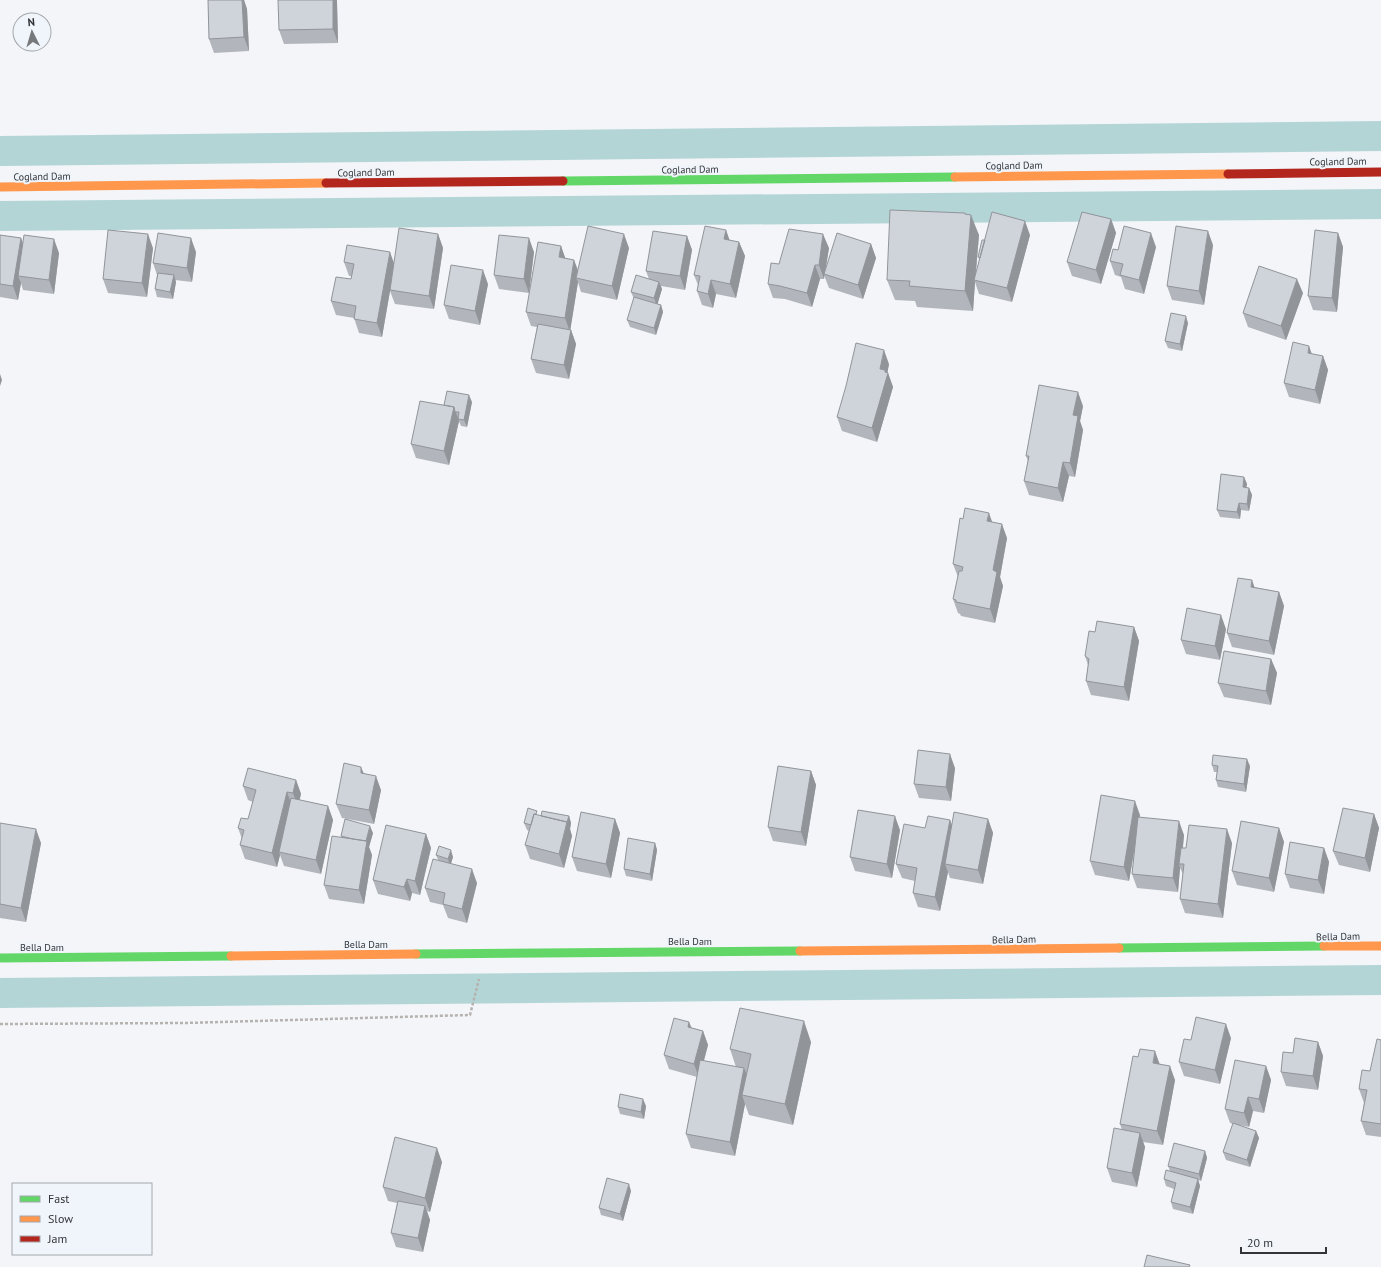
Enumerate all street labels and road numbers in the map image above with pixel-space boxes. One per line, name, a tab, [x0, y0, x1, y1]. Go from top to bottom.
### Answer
street label: Cogland Dam	[1309, 155, 1367, 168]
street label: Cogland Dam	[985, 159, 1043, 172]
street label: Cogland Dam	[661, 163, 719, 176]
street label: Cogland Dam	[337, 166, 395, 179]
street label: Cogland Dam	[13, 170, 71, 183]
street label: Bella Dam	[1316, 930, 1360, 943]
street label: Bella Dam	[992, 933, 1036, 946]
street label: Bella Dam	[668, 935, 712, 948]
street label: Bella Dam	[344, 938, 388, 951]
street label: Bella Dam	[20, 941, 64, 954]

